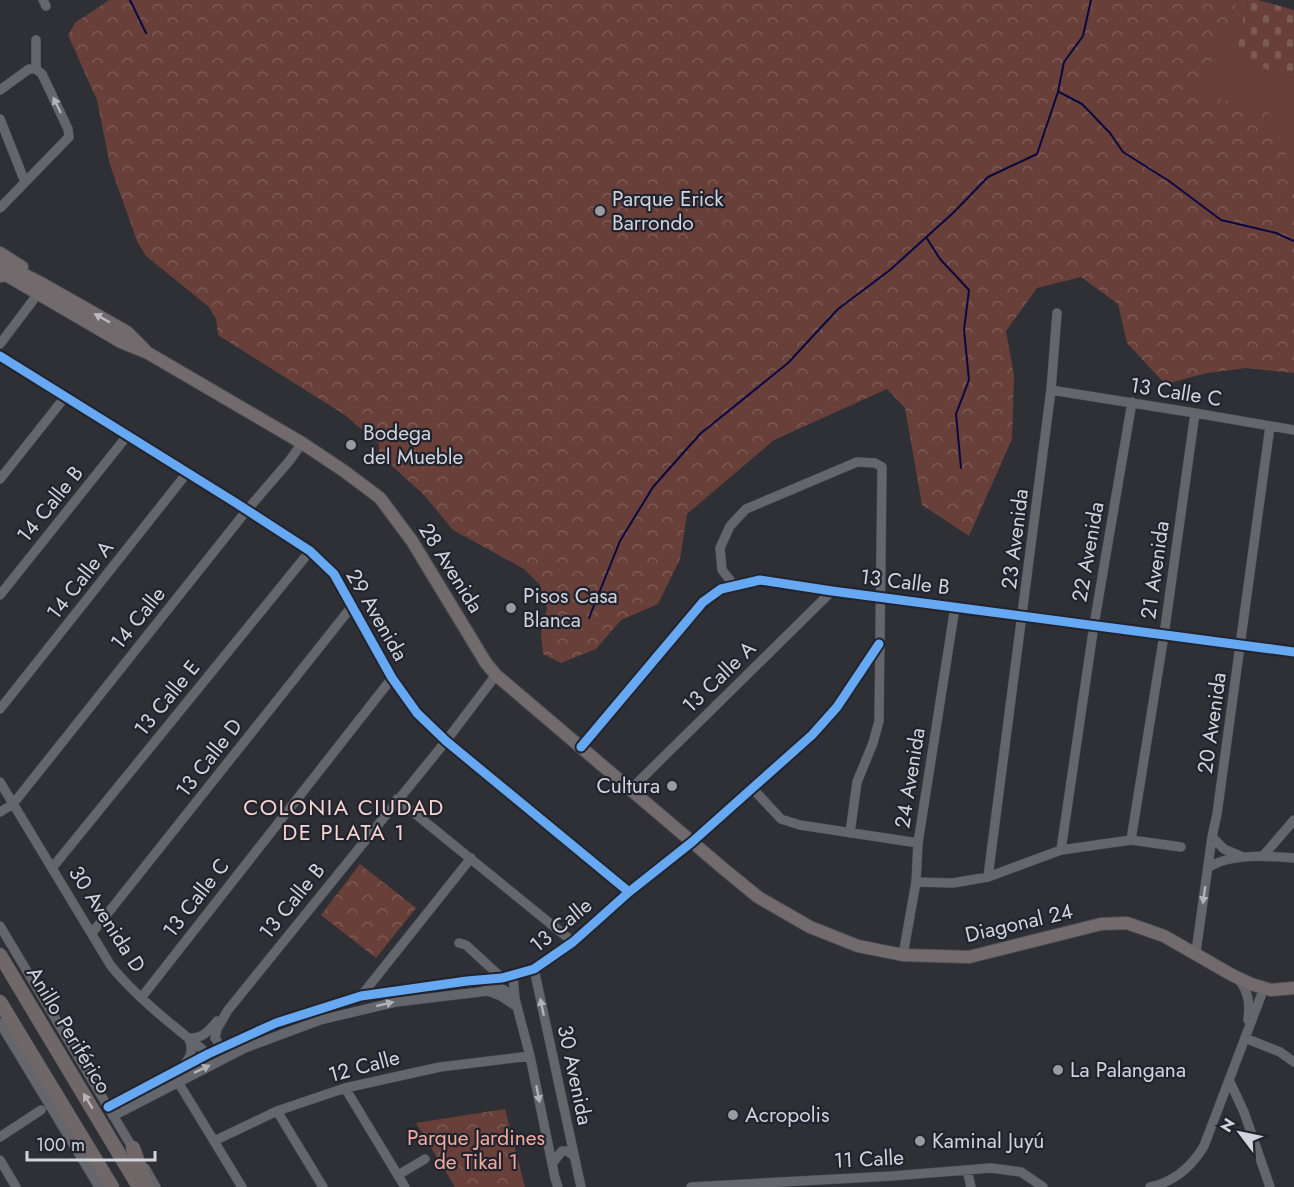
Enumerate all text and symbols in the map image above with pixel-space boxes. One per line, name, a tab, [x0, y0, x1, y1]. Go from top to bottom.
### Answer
one-way arrow	[52, 96, 62, 114]
place label: Parque Erick Barrondo	[612, 184, 724, 238]
marker: Parque Erick Barrondo	[593, 204, 607, 218]
one-way arrow	[94, 312, 110, 323]
street label: 13 Calle C	[1128, 370, 1224, 414]
place label: Bodega del Mueble	[363, 418, 464, 472]
marker: Bodega del Mueble	[344, 438, 358, 452]
street label: 14 Calle B	[10, 459, 90, 549]
street label: 23 Avenida	[994, 487, 1036, 591]
street label: 22 Avenida	[1064, 500, 1112, 604]
street label: 28 Avenida	[412, 517, 490, 619]
street label: 21 Avenida	[1133, 519, 1177, 621]
street label: 14 Calle A	[40, 534, 121, 626]
street label: 13 Calle B	[858, 562, 952, 602]
street label: 29 Avenida	[339, 564, 415, 666]
street label: 14 Calle	[103, 580, 173, 656]
place label: Pisos Casa Blanca	[523, 581, 618, 635]
marker: Pisos Casa Blanca	[504, 601, 518, 615]
street label: 13 Calle A	[675, 634, 763, 720]
street label: 13 Calle E	[127, 654, 207, 742]
street label: 20 Avenida	[1190, 670, 1234, 776]
street label: 13 Calle D	[169, 712, 249, 804]
street label: 24 Avenida	[887, 725, 933, 831]
place label: Cultura	[596, 771, 660, 801]
marker: Cultura	[665, 779, 679, 793]
district label: COLONIA CIUDAD DE PLATA 1	[243, 791, 445, 848]
street label: 13 Calle C	[156, 852, 236, 944]
street label: 13 Calle B	[252, 857, 332, 945]
street label: 30 Avenida D	[61, 860, 153, 978]
one-way arrow	[1199, 885, 1208, 904]
street label: 13 Calle	[524, 891, 599, 959]
street label: Diagonal 24	[962, 896, 1076, 950]
street label: Anillo Periférico	[19, 961, 119, 1099]
one-way arrow	[537, 997, 546, 1016]
one-way arrow	[376, 999, 395, 1009]
street label: 30 Avenida	[550, 1022, 600, 1128]
street label: 12 Calle	[325, 1042, 403, 1090]
place label: La Palangana	[1070, 1055, 1186, 1085]
marker: La Palangana	[1051, 1063, 1065, 1077]
one-way arrow	[194, 1065, 211, 1074]
one-way arrow	[534, 1085, 543, 1104]
one-way arrow	[82, 1093, 93, 1109]
place label: Acropolis	[745, 1100, 829, 1130]
north arrow	[1210, 1103, 1270, 1163]
marker: Acropolis	[726, 1108, 740, 1122]
text: N	[1215, 1114, 1241, 1137]
park label: Parque Jardines de Tikal 1	[407, 1123, 545, 1177]
scale bar	[27, 1124, 154, 1162]
place label: Kaminal Juyú	[932, 1126, 1044, 1156]
text: 100 m	[36, 1132, 85, 1158]
marker: Kaminal Juyú	[913, 1134, 927, 1148]
street label: 11 Calle	[833, 1142, 905, 1176]

